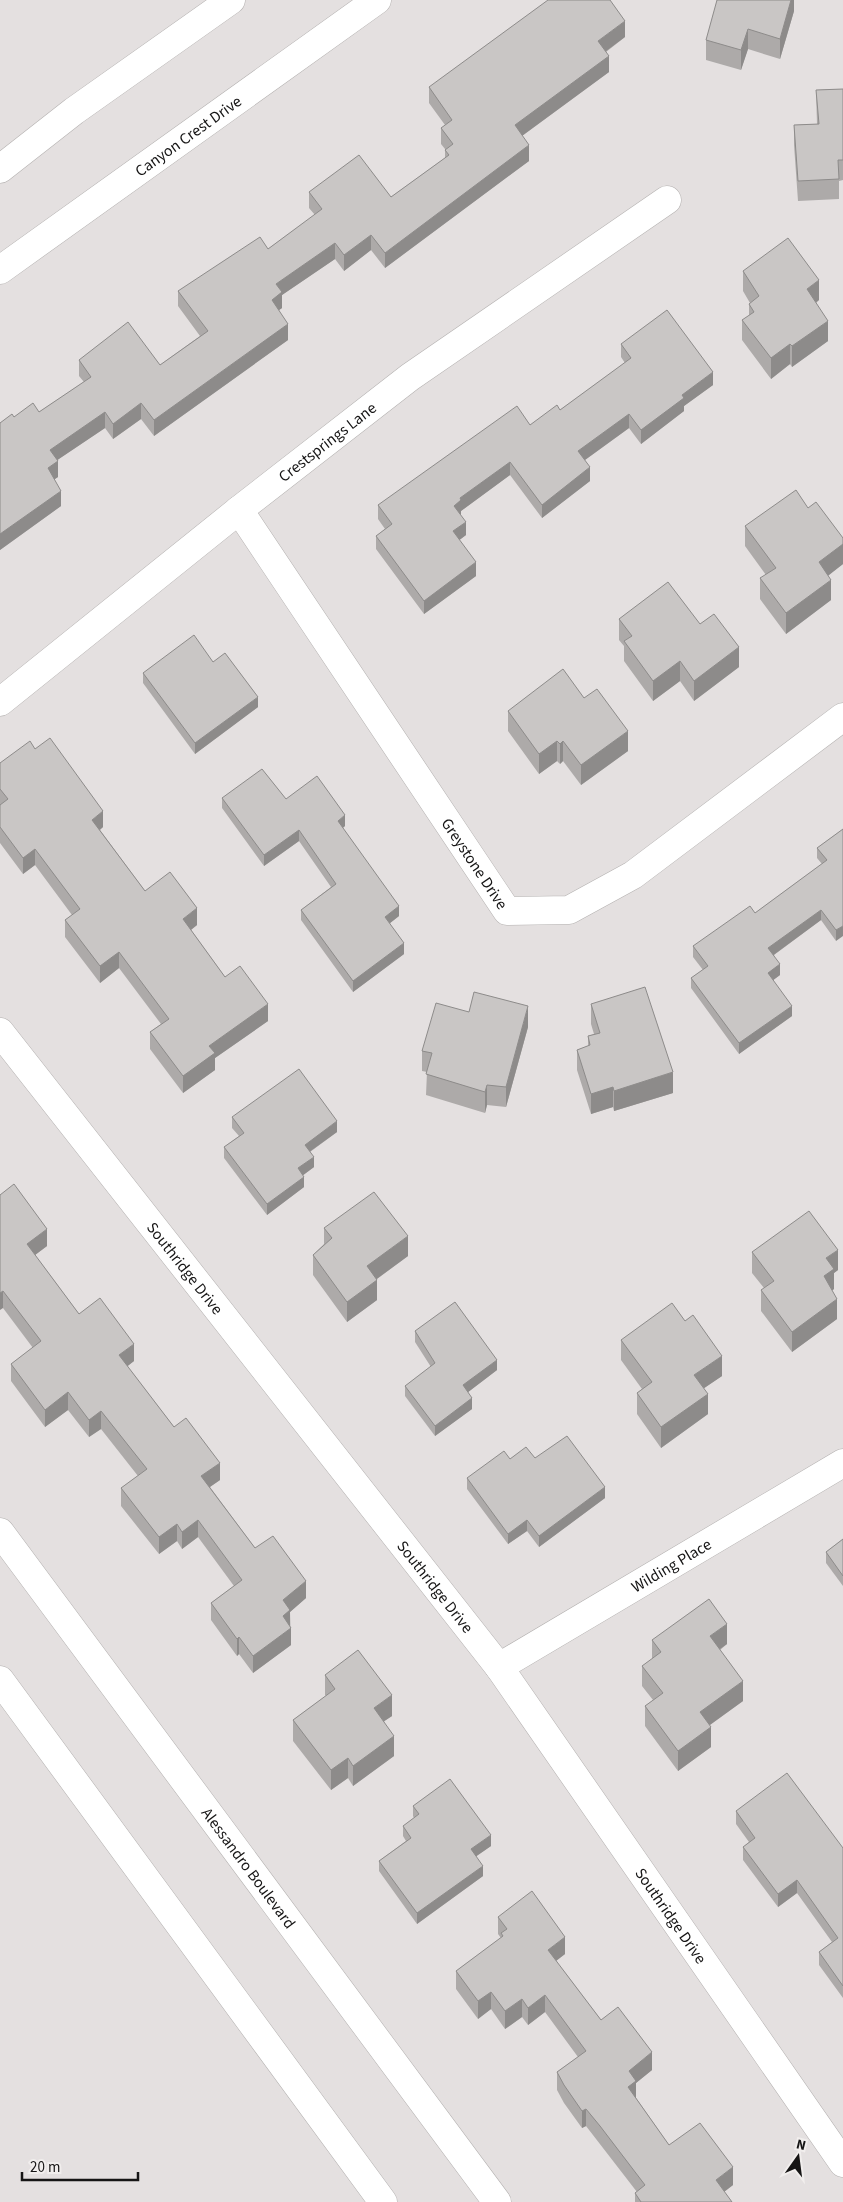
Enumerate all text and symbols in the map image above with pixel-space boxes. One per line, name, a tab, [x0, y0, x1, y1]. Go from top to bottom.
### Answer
street label: Canyon Crest Drive	[131, 91, 246, 182]
street label: Crestsprings Lane	[274, 397, 381, 487]
street label: Greystone Drive	[436, 814, 513, 914]
street label: Southridge Drive	[141, 1218, 228, 1319]
street label: Wilding Place	[627, 1533, 716, 1598]
street label: Southridge Drive	[392, 1536, 478, 1638]
street label: Alessandro Boulevard	[196, 1803, 300, 1933]
street label: Southridge Drive	[630, 1864, 712, 1968]
north arrow	[773, 2132, 823, 2182]
text: N	[794, 2135, 808, 2156]
scale bar	[22, 2150, 139, 2182]
text: 20 m	[30, 2157, 60, 2178]

